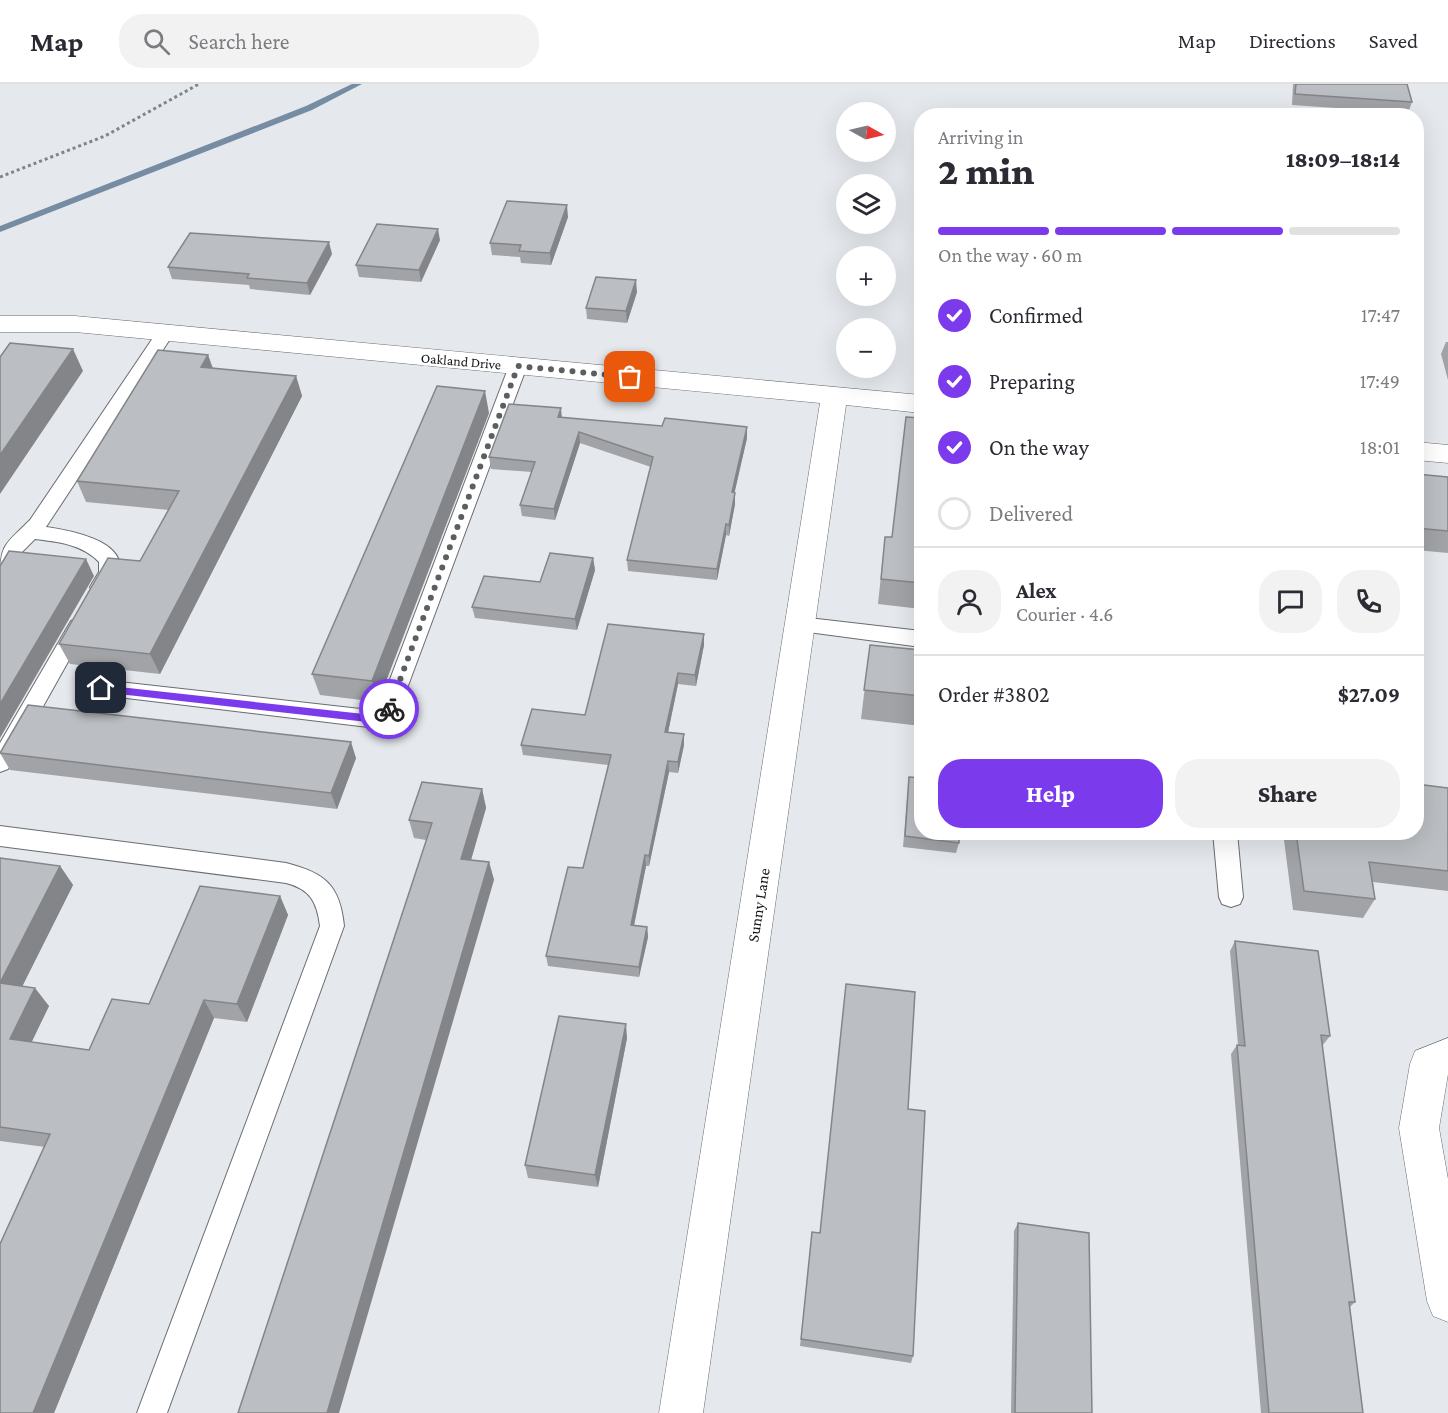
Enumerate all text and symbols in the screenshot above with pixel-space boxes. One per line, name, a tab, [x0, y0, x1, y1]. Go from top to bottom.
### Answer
search box	[119, 14, 539, 68]
icon: search	[140, 25, 173, 58]
text: Map	[30, 26, 83, 57]
text: Search here	[188, 29, 289, 54]
text: Map	[1178, 29, 1216, 53]
text: Directions	[1249, 29, 1336, 53]
text: Saved	[1369, 29, 1418, 53]
north arrow	[836, 102, 896, 162]
map controls	[836, 102, 896, 378]
text: Arriving in	[938, 126, 1023, 148]
text: 18:09–18:14	[1286, 147, 1400, 172]
text: 2 min	[938, 149, 1034, 192]
button: layers	[836, 174, 896, 234]
text: On the way · 60 m	[938, 244, 1082, 266]
button: +	[836, 246, 896, 306]
icon: check	[938, 299, 971, 332]
text: Confirmed	[989, 303, 1083, 328]
text: 17:47	[1361, 304, 1400, 326]
button: −	[836, 318, 896, 378]
street label: Oakland Drive	[420, 350, 502, 372]
pin	[604, 351, 655, 402]
icon: bag	[613, 360, 646, 393]
icon: check	[938, 365, 971, 398]
text: Preparing	[989, 369, 1075, 394]
text: 17:49	[1360, 370, 1400, 392]
icon: check	[938, 431, 971, 464]
text: On the way	[989, 435, 1089, 460]
text: 18:01	[1360, 436, 1400, 458]
text: Delivered	[989, 501, 1073, 526]
button: person	[938, 570, 1001, 633]
button: chat	[1259, 570, 1322, 633]
button: phone	[1337, 570, 1400, 633]
text: Alex	[1016, 578, 1057, 603]
text: Courier · 4.6	[1016, 603, 1114, 625]
pin	[75, 662, 126, 713]
icon: home	[84, 671, 117, 704]
courier	[359, 679, 419, 739]
text: Order #3802	[938, 682, 1050, 707]
text: $27.09	[1338, 682, 1400, 707]
icon: bike	[373, 693, 406, 726]
button: Help	[938, 759, 1163, 828]
button: Share	[1175, 759, 1400, 828]
street label: Sunny Lane	[744, 867, 774, 943]

